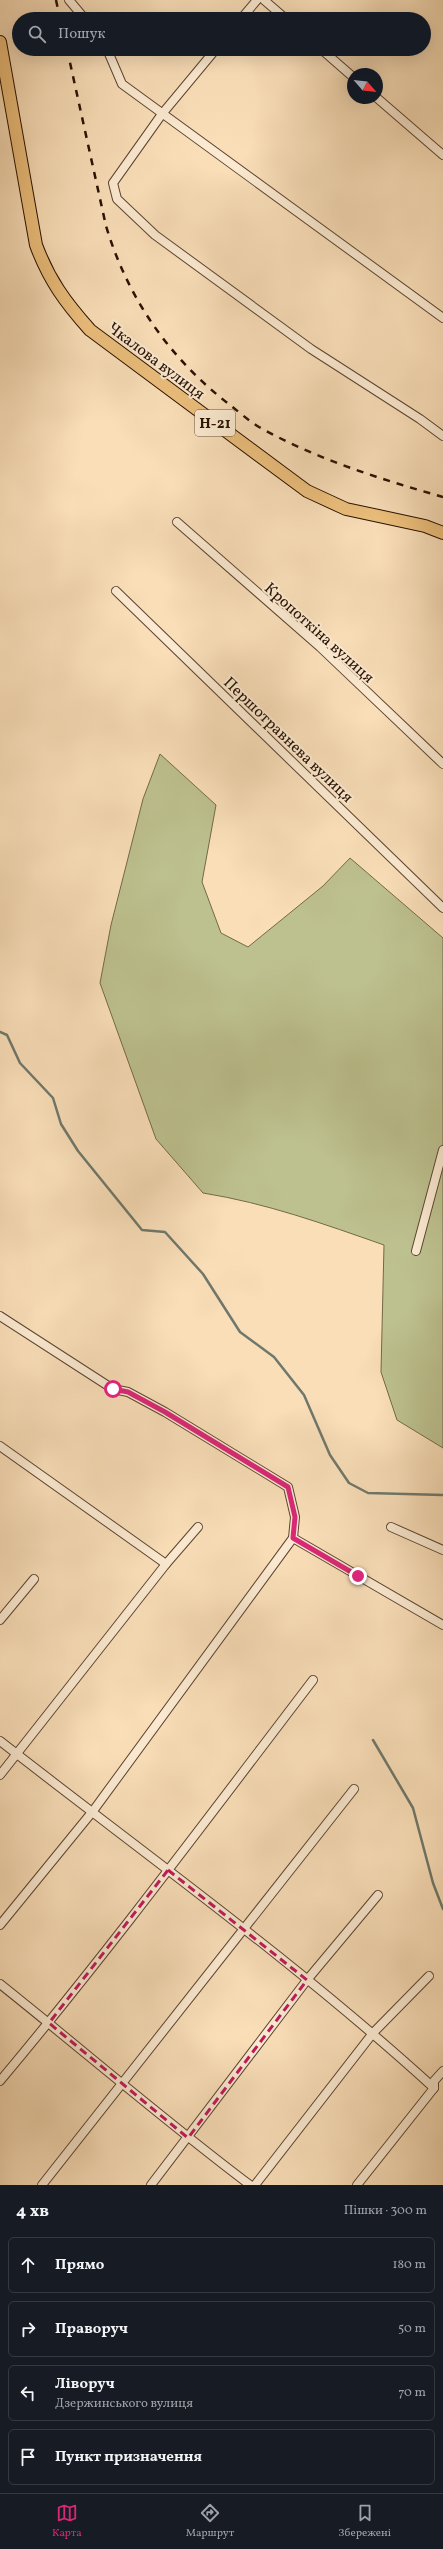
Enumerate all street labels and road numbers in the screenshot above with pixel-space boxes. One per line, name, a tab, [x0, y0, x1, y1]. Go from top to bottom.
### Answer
street label: Чкалова вулиця	[103, 318, 209, 405]
road number: Н-21	[195, 410, 235, 436]
street label: Кропоткіна вулиця	[259, 578, 378, 689]
street label: Першотравнева вулиця	[218, 673, 357, 808]

